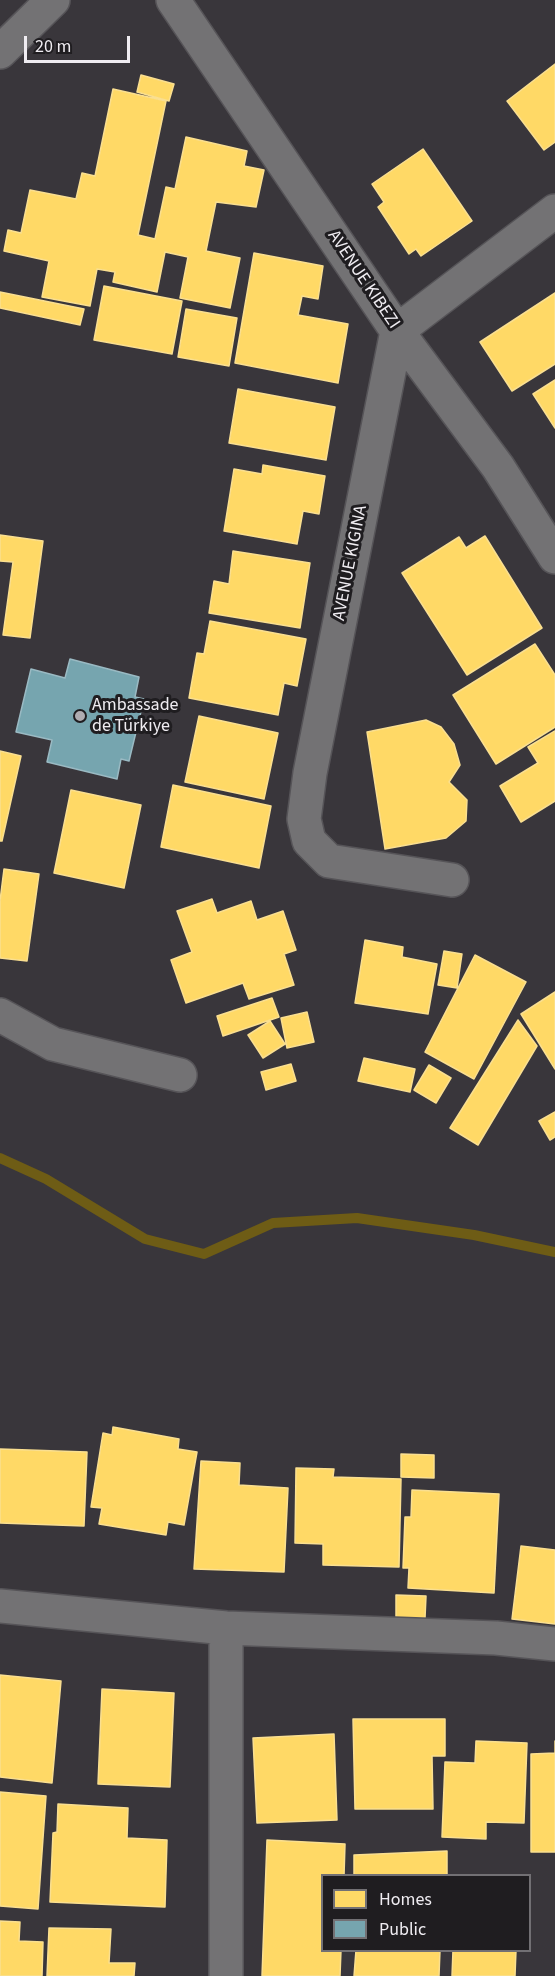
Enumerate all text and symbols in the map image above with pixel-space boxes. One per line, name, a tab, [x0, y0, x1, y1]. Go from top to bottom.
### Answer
scale bar	[27, 24, 134, 62]
text: 20 m	[35, 34, 71, 59]
street label: AVENUE KIBEZI	[322, 227, 404, 333]
street label: AVENUE KIGINA	[329, 503, 373, 623]
place label: Ambassade de Türkiye	[92, 695, 179, 738]
marker: Ambassade de Türkiye	[73, 709, 87, 723]
legend	[321, 1874, 531, 1952]
text: Homes	[379, 1887, 432, 1912]
text: Public	[379, 1917, 426, 1942]

